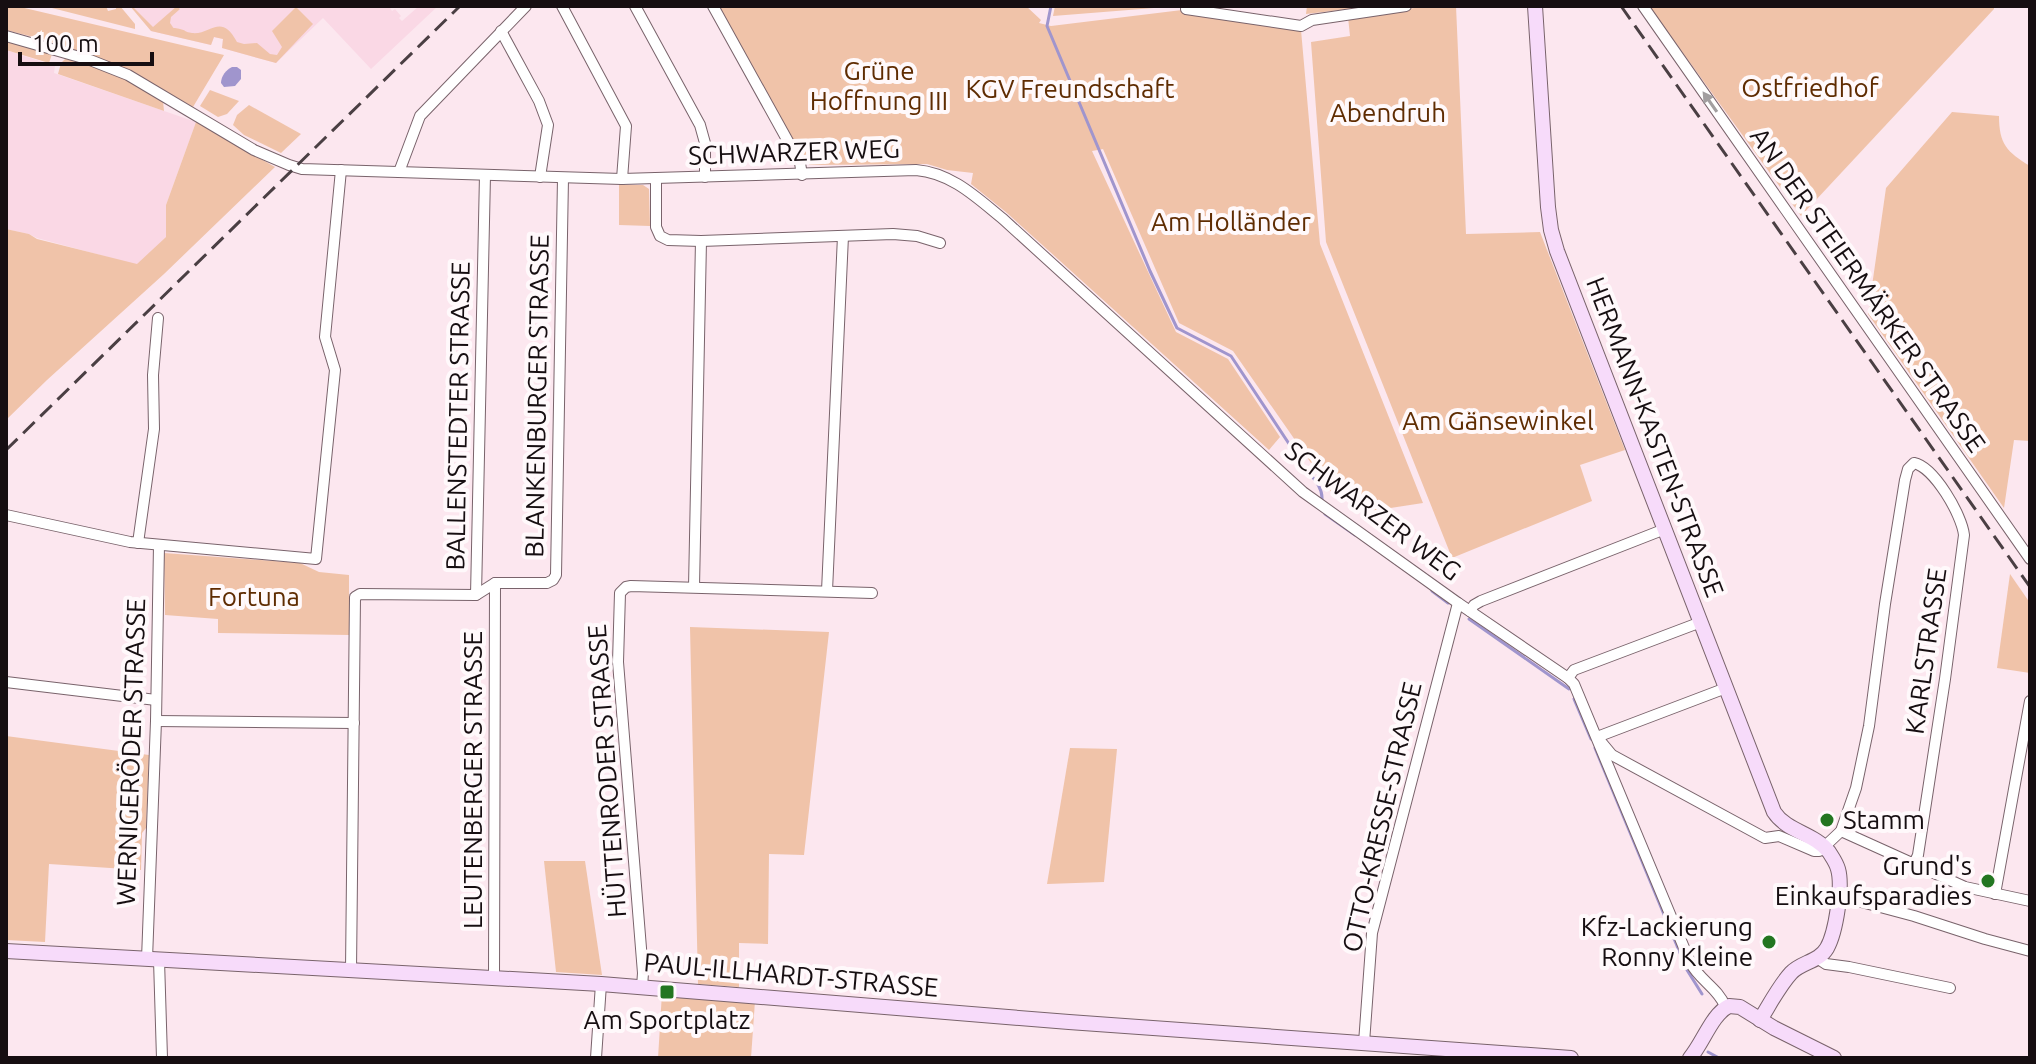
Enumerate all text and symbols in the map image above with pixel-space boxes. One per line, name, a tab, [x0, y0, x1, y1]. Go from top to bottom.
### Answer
scale bar	[20, 16, 152, 66]
text: 100 m	[32, 30, 99, 57]
park label: Grüne Hoffnung III	[810, 56, 948, 115]
park label: Ostfriedhof	[1741, 73, 1880, 102]
park label: KGV Freundschaft	[966, 74, 1174, 103]
one-way arrow	[1703, 91, 1718, 112]
park label: Abendruh	[1330, 98, 1446, 127]
street label: AN DER STEIERMÄRKER STRASSE	[1745, 122, 1992, 457]
street label: SCHWARZER WEG	[688, 133, 900, 170]
park label: Am Holländer	[1151, 207, 1311, 236]
street label: BLANKENBURGER STRASSE	[519, 234, 554, 558]
street label: BALLENSTEDTER STRASSE	[440, 261, 475, 571]
street label: HERMANN-KASTEN-STRASSE	[1581, 273, 1730, 601]
park label: Am Gänsewinkel	[1402, 406, 1594, 435]
street label: SCHWARZER WEG	[1280, 435, 1467, 586]
street label: KARLSTRASSE	[1899, 566, 1952, 736]
park label: Fortuna	[208, 582, 300, 611]
street label: WERNIGERÖDER STRASSE	[111, 598, 150, 906]
street label: HÜTTENRODER STRASSE	[582, 623, 631, 919]
street label: LEUTENBERGER STRASSE	[458, 631, 487, 929]
street label: OTTO-KRESSE-STRASSE	[1336, 679, 1427, 955]
place label: Stamm	[1843, 805, 1925, 834]
marker: Stamm	[1818, 811, 1836, 829]
place label: Grund's Einkaufsparadies	[1775, 851, 1972, 910]
marker: Grund's Einkaufsparadies	[1979, 872, 1997, 890]
place label: Kfz-Lackierung Ronny Kleine	[1581, 912, 1753, 971]
marker: Kfz-Lackierung Ronny Kleine	[1760, 933, 1778, 951]
street label: PAUL-ILLHARDT-STRASSE	[642, 947, 940, 1002]
marker: Am Sportplatz	[658, 983, 676, 1001]
place label: Am Sportplatz	[583, 1005, 751, 1034]

